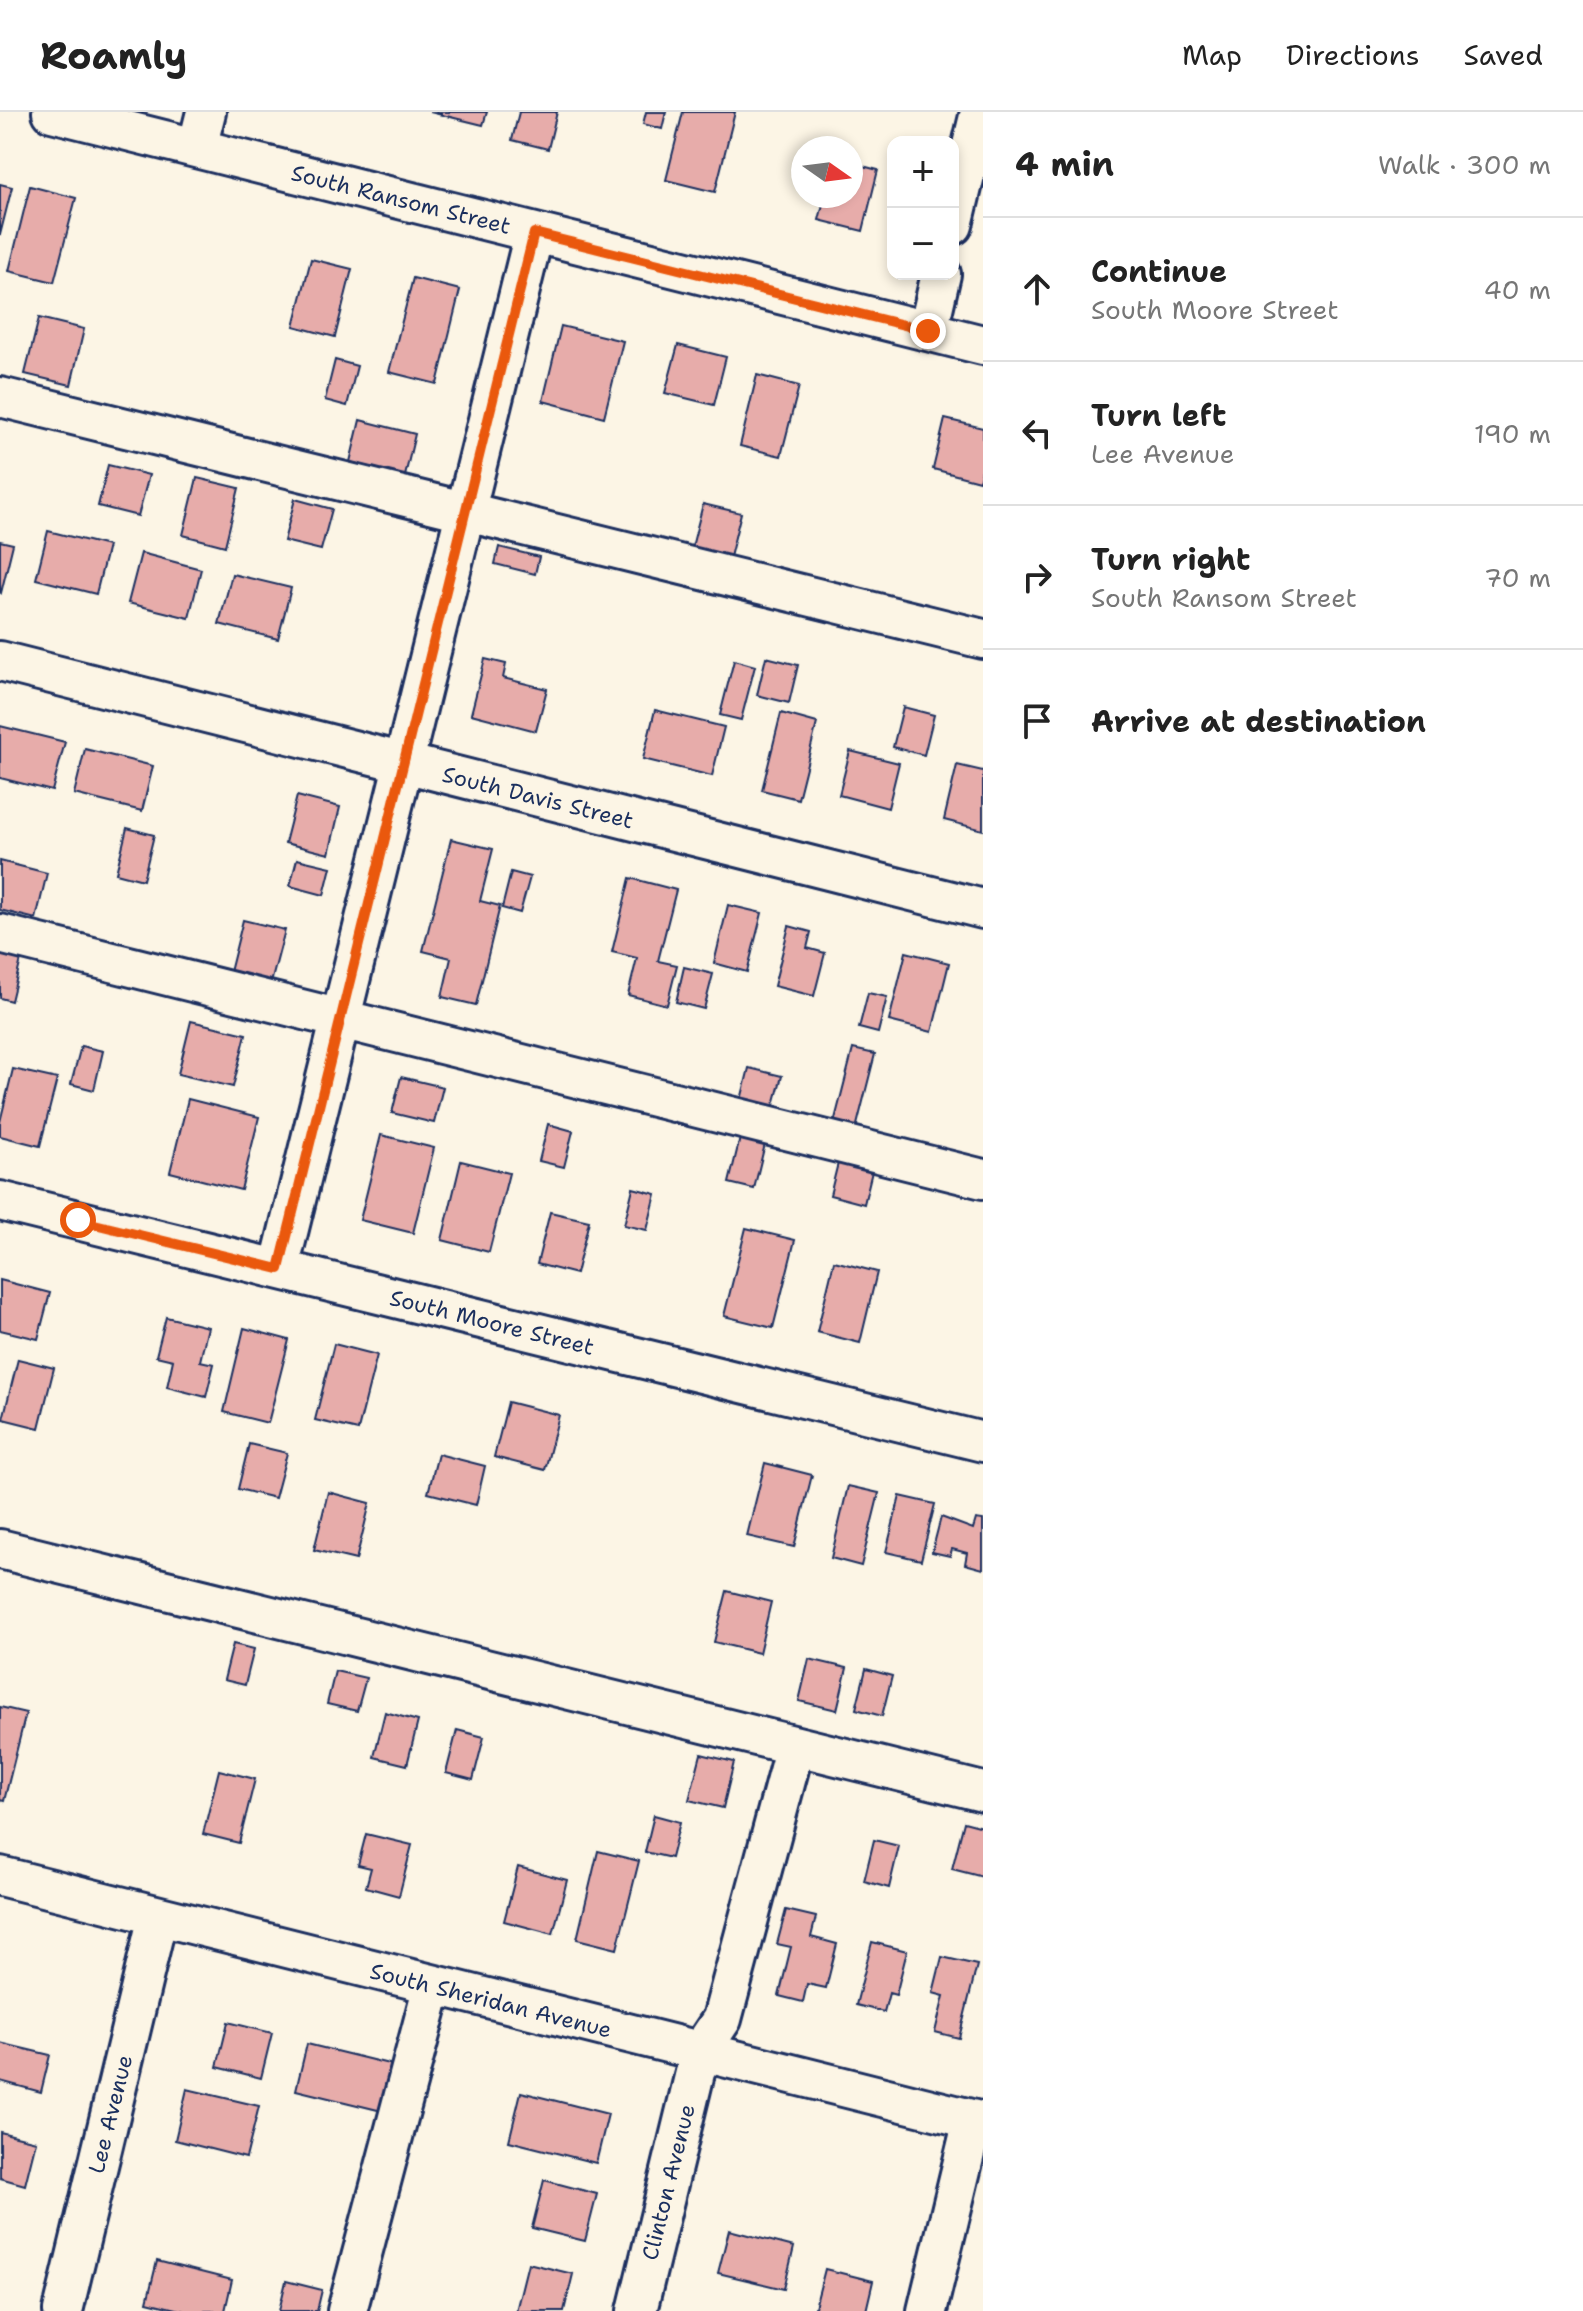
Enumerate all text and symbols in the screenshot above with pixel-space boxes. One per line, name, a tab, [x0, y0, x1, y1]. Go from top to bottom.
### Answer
text: Roamly	[40, 30, 187, 81]
text: Map	[1182, 36, 1242, 74]
text: Directions	[1286, 36, 1420, 74]
text: Saved	[1464, 36, 1543, 74]
north arrow	[791, 136, 863, 208]
map controls	[887, 136, 959, 280]
button: +	[887, 136, 959, 208]
text: 4 min	[1015, 141, 1114, 187]
text: Walk · 300 m	[1378, 147, 1551, 182]
street label: South Ransom Street	[288, 158, 514, 241]
button: −	[887, 208, 959, 280]
text: Continue	[1091, 251, 1227, 292]
icon: ahead	[1015, 267, 1059, 311]
text: 40 m	[1484, 272, 1551, 307]
text: South Moore Street	[1091, 292, 1339, 327]
route end	[910, 313, 946, 349]
text: Turn left	[1091, 395, 1226, 436]
icon: left	[1015, 411, 1059, 455]
text: 190 m	[1474, 416, 1551, 451]
text: Lee Avenue	[1091, 436, 1234, 471]
text: Turn right	[1091, 539, 1250, 580]
icon: right	[1015, 555, 1059, 599]
text: 70 m	[1484, 560, 1551, 595]
text: South Ransom Street	[1091, 580, 1357, 615]
icon: arrive	[1015, 699, 1059, 743]
text: Arrive at destination	[1091, 701, 1426, 742]
street label: South Davis Street	[439, 760, 636, 835]
route start	[60, 1202, 96, 1238]
street label: South Moore Street	[387, 1283, 597, 1362]
street label: South Sheridan Avenue	[367, 1956, 615, 2045]
street label: Lee Avenue	[82, 2052, 139, 2177]
street label: Clinton Avenue	[635, 2101, 702, 2263]

